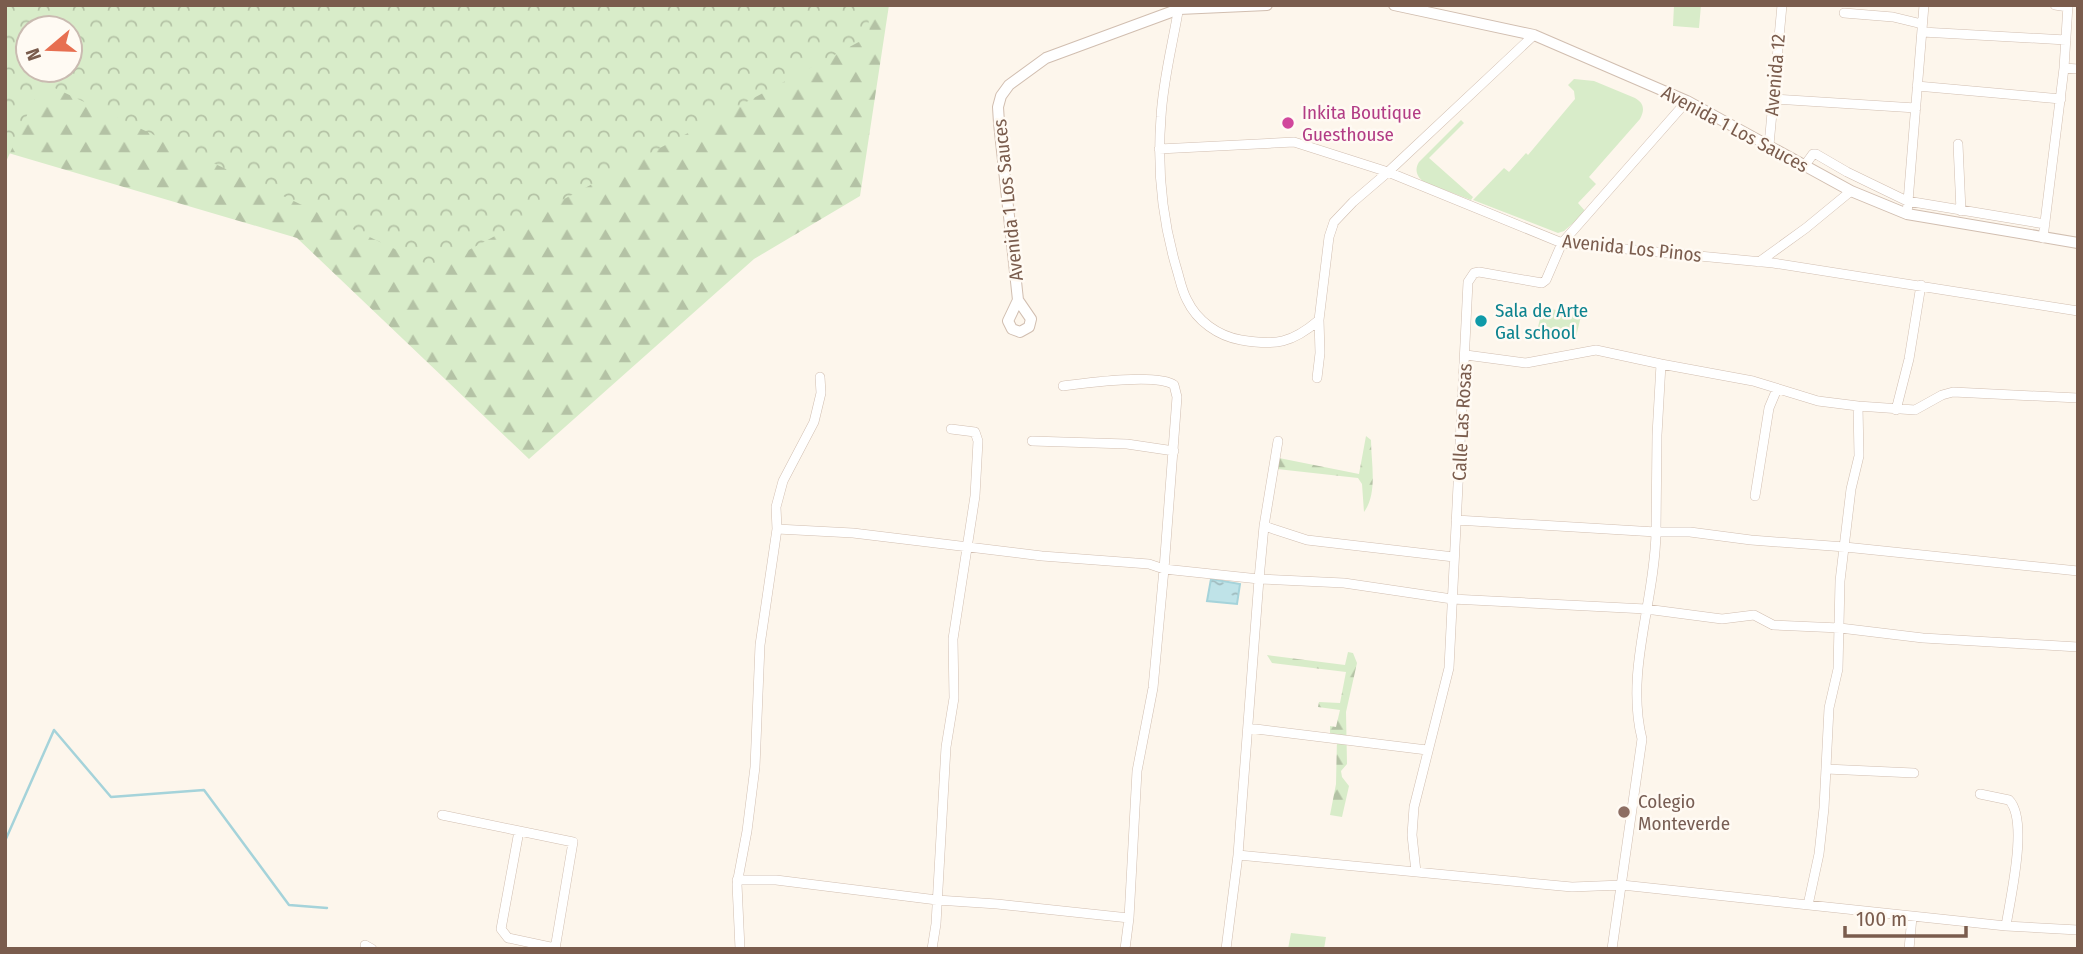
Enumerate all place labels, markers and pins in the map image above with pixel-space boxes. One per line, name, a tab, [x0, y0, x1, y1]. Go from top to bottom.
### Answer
place label: Inkita Boutique Guesthouse	[1302, 101, 1421, 146]
marker: Inkita Boutique Guesthouse	[1280, 115, 1296, 131]
place label: Sala de Arte Gal school	[1495, 299, 1588, 344]
marker: Sala de Arte Gal school	[1473, 313, 1489, 329]
place label: Colegio Monteverde	[1638, 790, 1730, 835]
marker: Colegio Monteverde	[1616, 804, 1632, 820]

